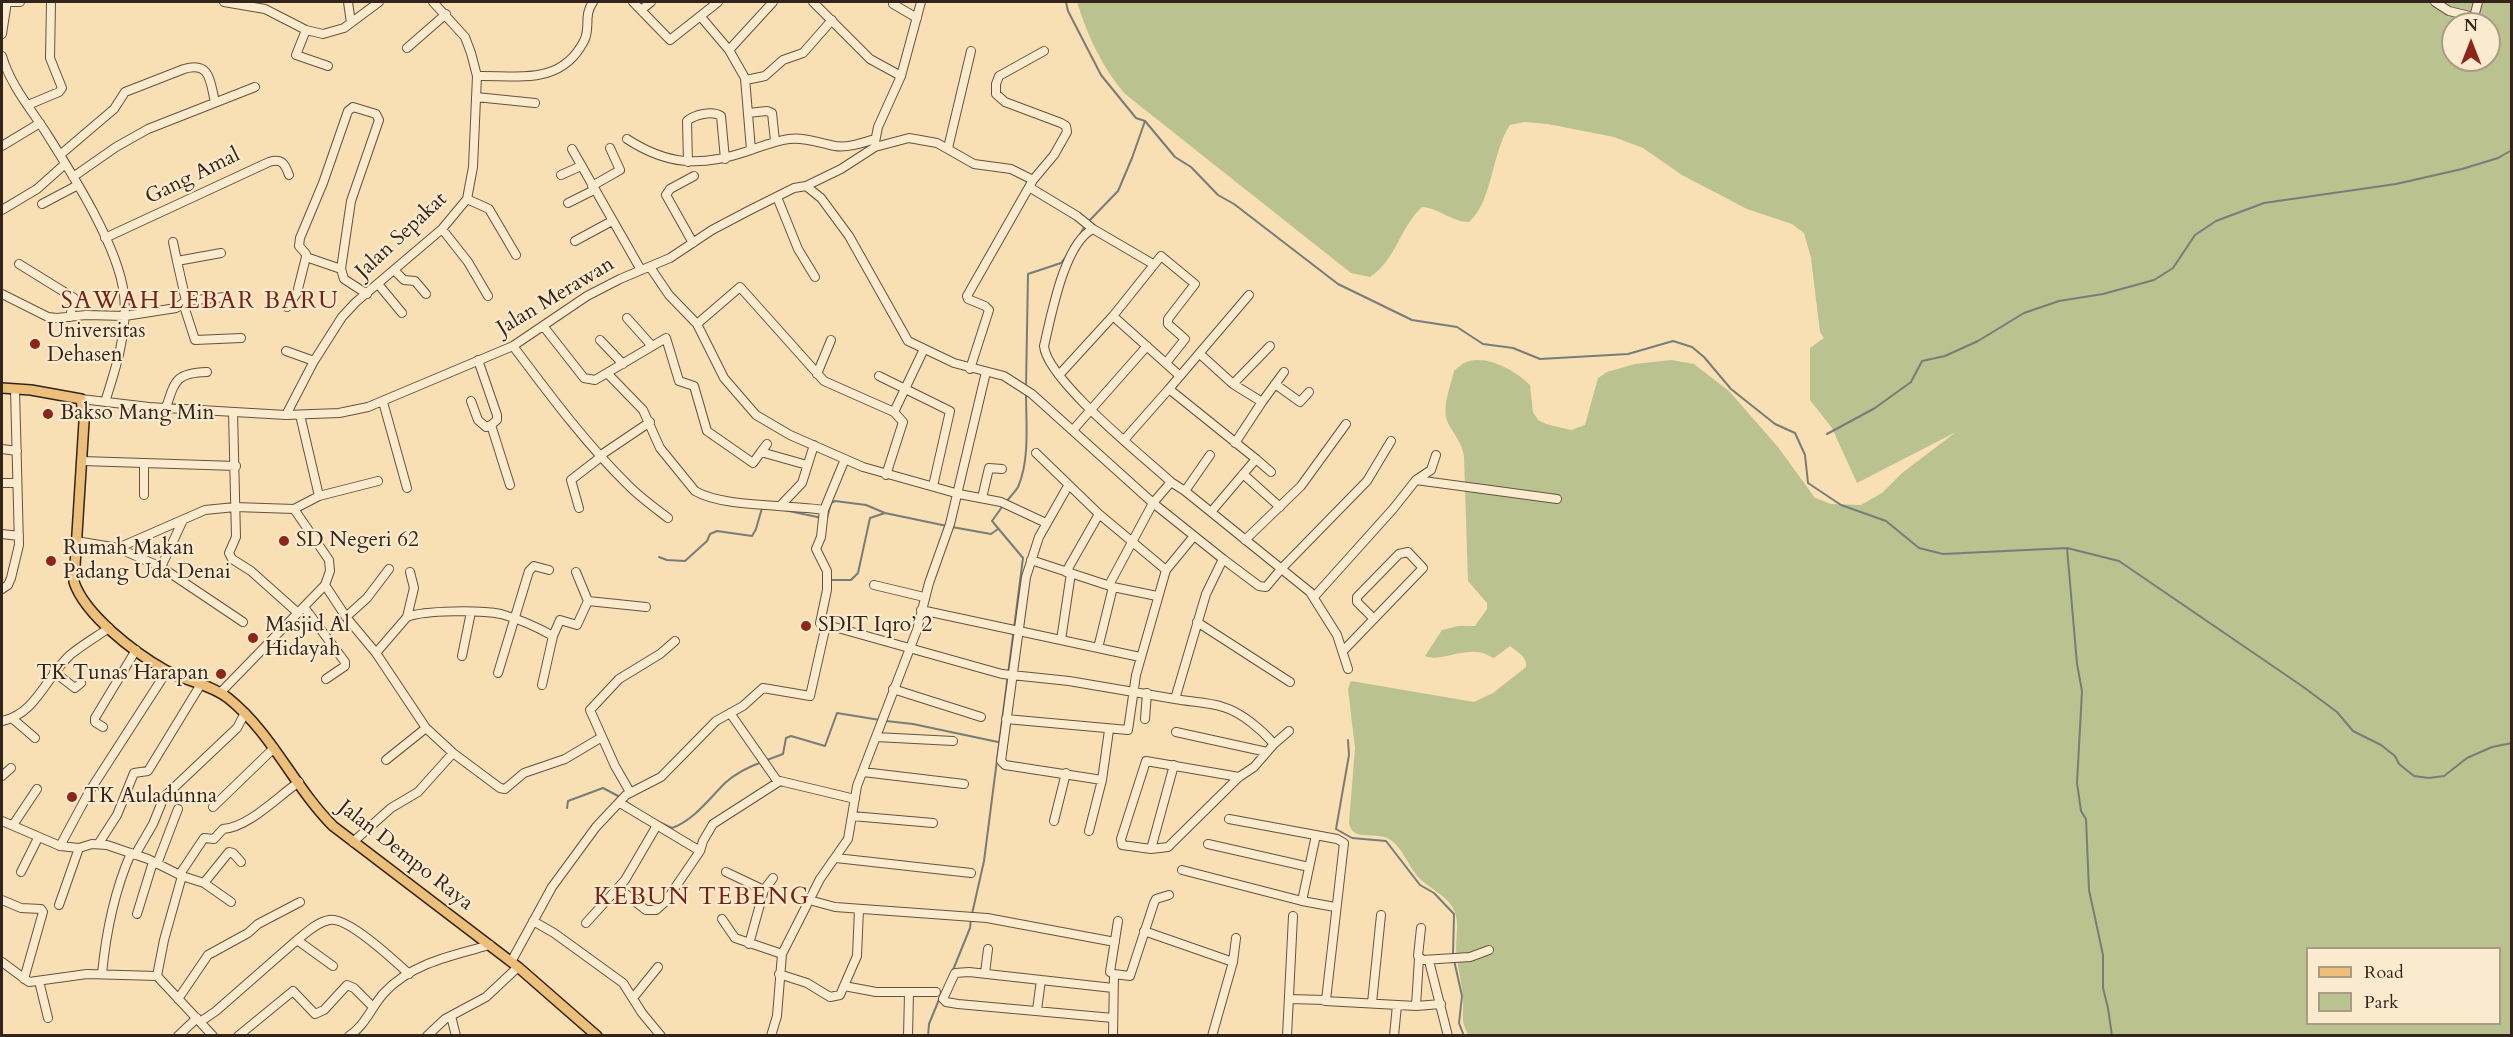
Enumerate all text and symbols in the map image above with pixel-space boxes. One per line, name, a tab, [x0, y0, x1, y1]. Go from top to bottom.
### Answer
north arrow	[2441, 12, 2501, 72]
text: N	[2464, 15, 2478, 37]
street label: Gang Amal	[142, 143, 244, 211]
street label: Jalan Sepakat	[351, 187, 453, 285]
street label: Jalan Merawan	[493, 252, 619, 342]
district label: SAWAH LEBAR BARU	[61, 288, 339, 316]
place label: Universitas Dehasen	[47, 319, 145, 369]
marker: Universitas Dehasen	[28, 337, 42, 351]
place label: Bakso Mang Min	[60, 401, 214, 427]
marker: Bakso Mang Min	[41, 407, 55, 421]
place label: SD Negeri 62	[296, 528, 419, 554]
marker: SD Negeri 62	[277, 534, 291, 548]
place label: Rumah Makan Padang Uda Denai	[63, 536, 231, 586]
marker: Rumah Makan Padang Uda Denai	[44, 554, 58, 568]
place label: Masjid Al Hidayah	[265, 613, 350, 663]
place label: SDIT Iqro’ 2	[818, 613, 932, 639]
marker: SDIT Iqro’ 2	[799, 619, 813, 633]
marker: Masjid Al Hidayah	[246, 631, 260, 645]
place label: TK Tunas Harapan	[36, 661, 209, 687]
marker: TK Tunas Harapan	[214, 667, 228, 681]
place label: TK Auladunna	[84, 784, 217, 810]
marker: TK Auladunna	[65, 790, 79, 804]
street label: Jalan Dempo Raya	[332, 795, 478, 917]
district label: KEBUN TEBENG	[594, 884, 810, 912]
legend	[2306, 947, 2501, 1025]
text: Road	[2364, 960, 2404, 985]
text: Park	[2364, 990, 2399, 1015]

